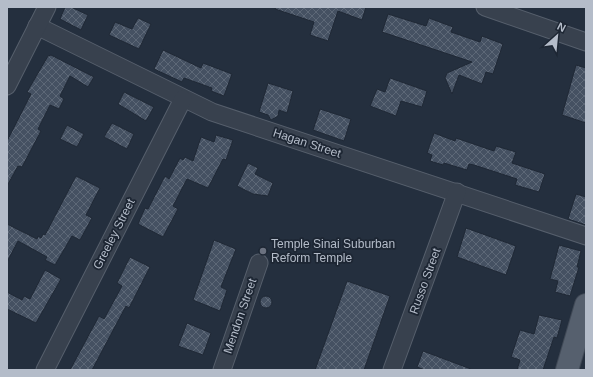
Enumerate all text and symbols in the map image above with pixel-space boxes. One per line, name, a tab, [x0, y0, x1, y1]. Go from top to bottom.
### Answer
north arrow	[537, 16, 577, 56]
text: N	[555, 20, 568, 34]
street label: Hagan Street	[271, 125, 343, 161]
street label: Greeley Street	[90, 196, 138, 272]
place label: Temple Sinai Suburban Reform Temple	[271, 237, 395, 265]
street label: Russo Street	[407, 245, 444, 316]
marker: Temple Sinai Suburban Reform Temple	[258, 246, 268, 256]
street label: Mendon Street	[221, 276, 260, 355]

